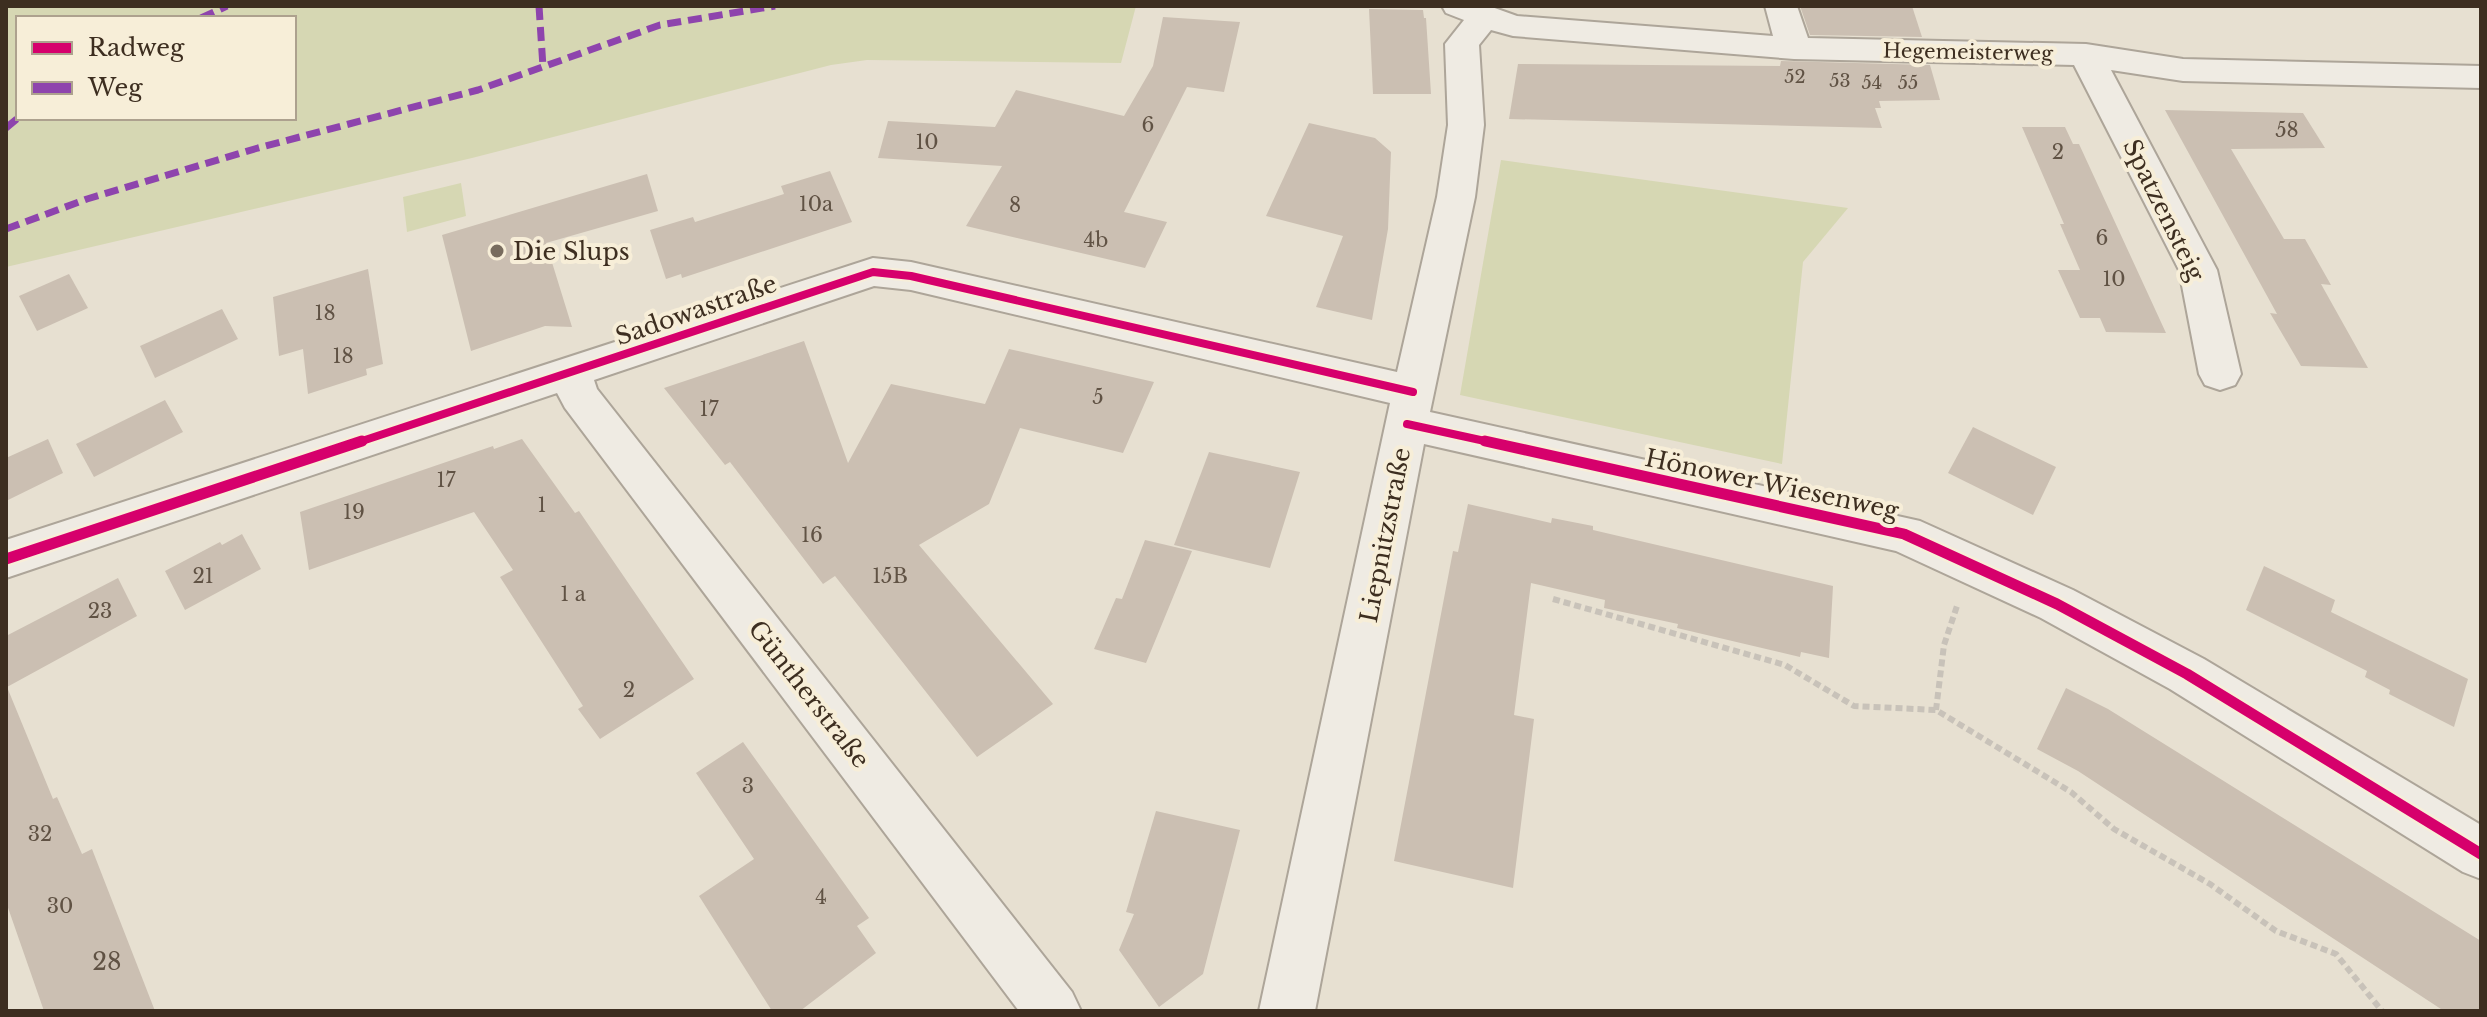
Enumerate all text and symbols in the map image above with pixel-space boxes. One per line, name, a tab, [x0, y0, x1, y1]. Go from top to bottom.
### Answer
legend	[16, 16, 296, 120]
text: Radweg	[88, 33, 185, 62]
street label: Hegemeisterweg	[1883, 39, 2054, 66]
house number: 52	[1784, 66, 1806, 88]
house number: 53	[1829, 70, 1851, 92]
house number: 54	[1862, 72, 1882, 94]
house number: 55	[1898, 72, 1918, 94]
text: Weg	[87, 73, 143, 102]
house number: 6	[1142, 113, 1154, 137]
house number: 58	[2275, 118, 2299, 142]
house number: 10	[915, 130, 939, 154]
street label: Spatzensteig	[2117, 134, 2211, 286]
house number: 2	[2052, 140, 2064, 164]
house number: 10a	[799, 192, 834, 216]
house number: 8	[1009, 193, 1021, 217]
house number: 6	[2096, 226, 2108, 250]
house number: 4b	[1084, 228, 1108, 252]
place label: Die Slups	[513, 237, 630, 266]
marker: Die Slups	[488, 242, 506, 260]
house number: 10	[2102, 267, 2126, 291]
street label: Sadowastraße	[612, 269, 780, 351]
house number: 18	[314, 301, 336, 325]
house number: 18	[332, 344, 354, 368]
house number: 5	[1092, 385, 1104, 409]
house number: 17	[700, 397, 719, 421]
street label: Hönower Wiesenweg	[1643, 443, 1902, 525]
street label: Liepnitzstraße	[1354, 445, 1416, 625]
house number: 17	[437, 468, 456, 492]
house number: 1	[538, 493, 546, 517]
house number: 19	[343, 500, 365, 524]
house number: 16	[801, 523, 823, 547]
house number: 21	[192, 564, 214, 588]
house number: 15B	[872, 564, 908, 588]
house number: 1 a	[560, 582, 587, 606]
house number: 23	[88, 599, 112, 623]
street label: Güntherstraße	[742, 614, 876, 774]
house number: 2	[623, 678, 635, 702]
house number: 3	[742, 774, 754, 798]
house number: 32	[28, 822, 52, 846]
house number: 4	[815, 885, 827, 909]
house number: 30	[47, 894, 73, 918]
house number: 28	[92, 947, 122, 976]

